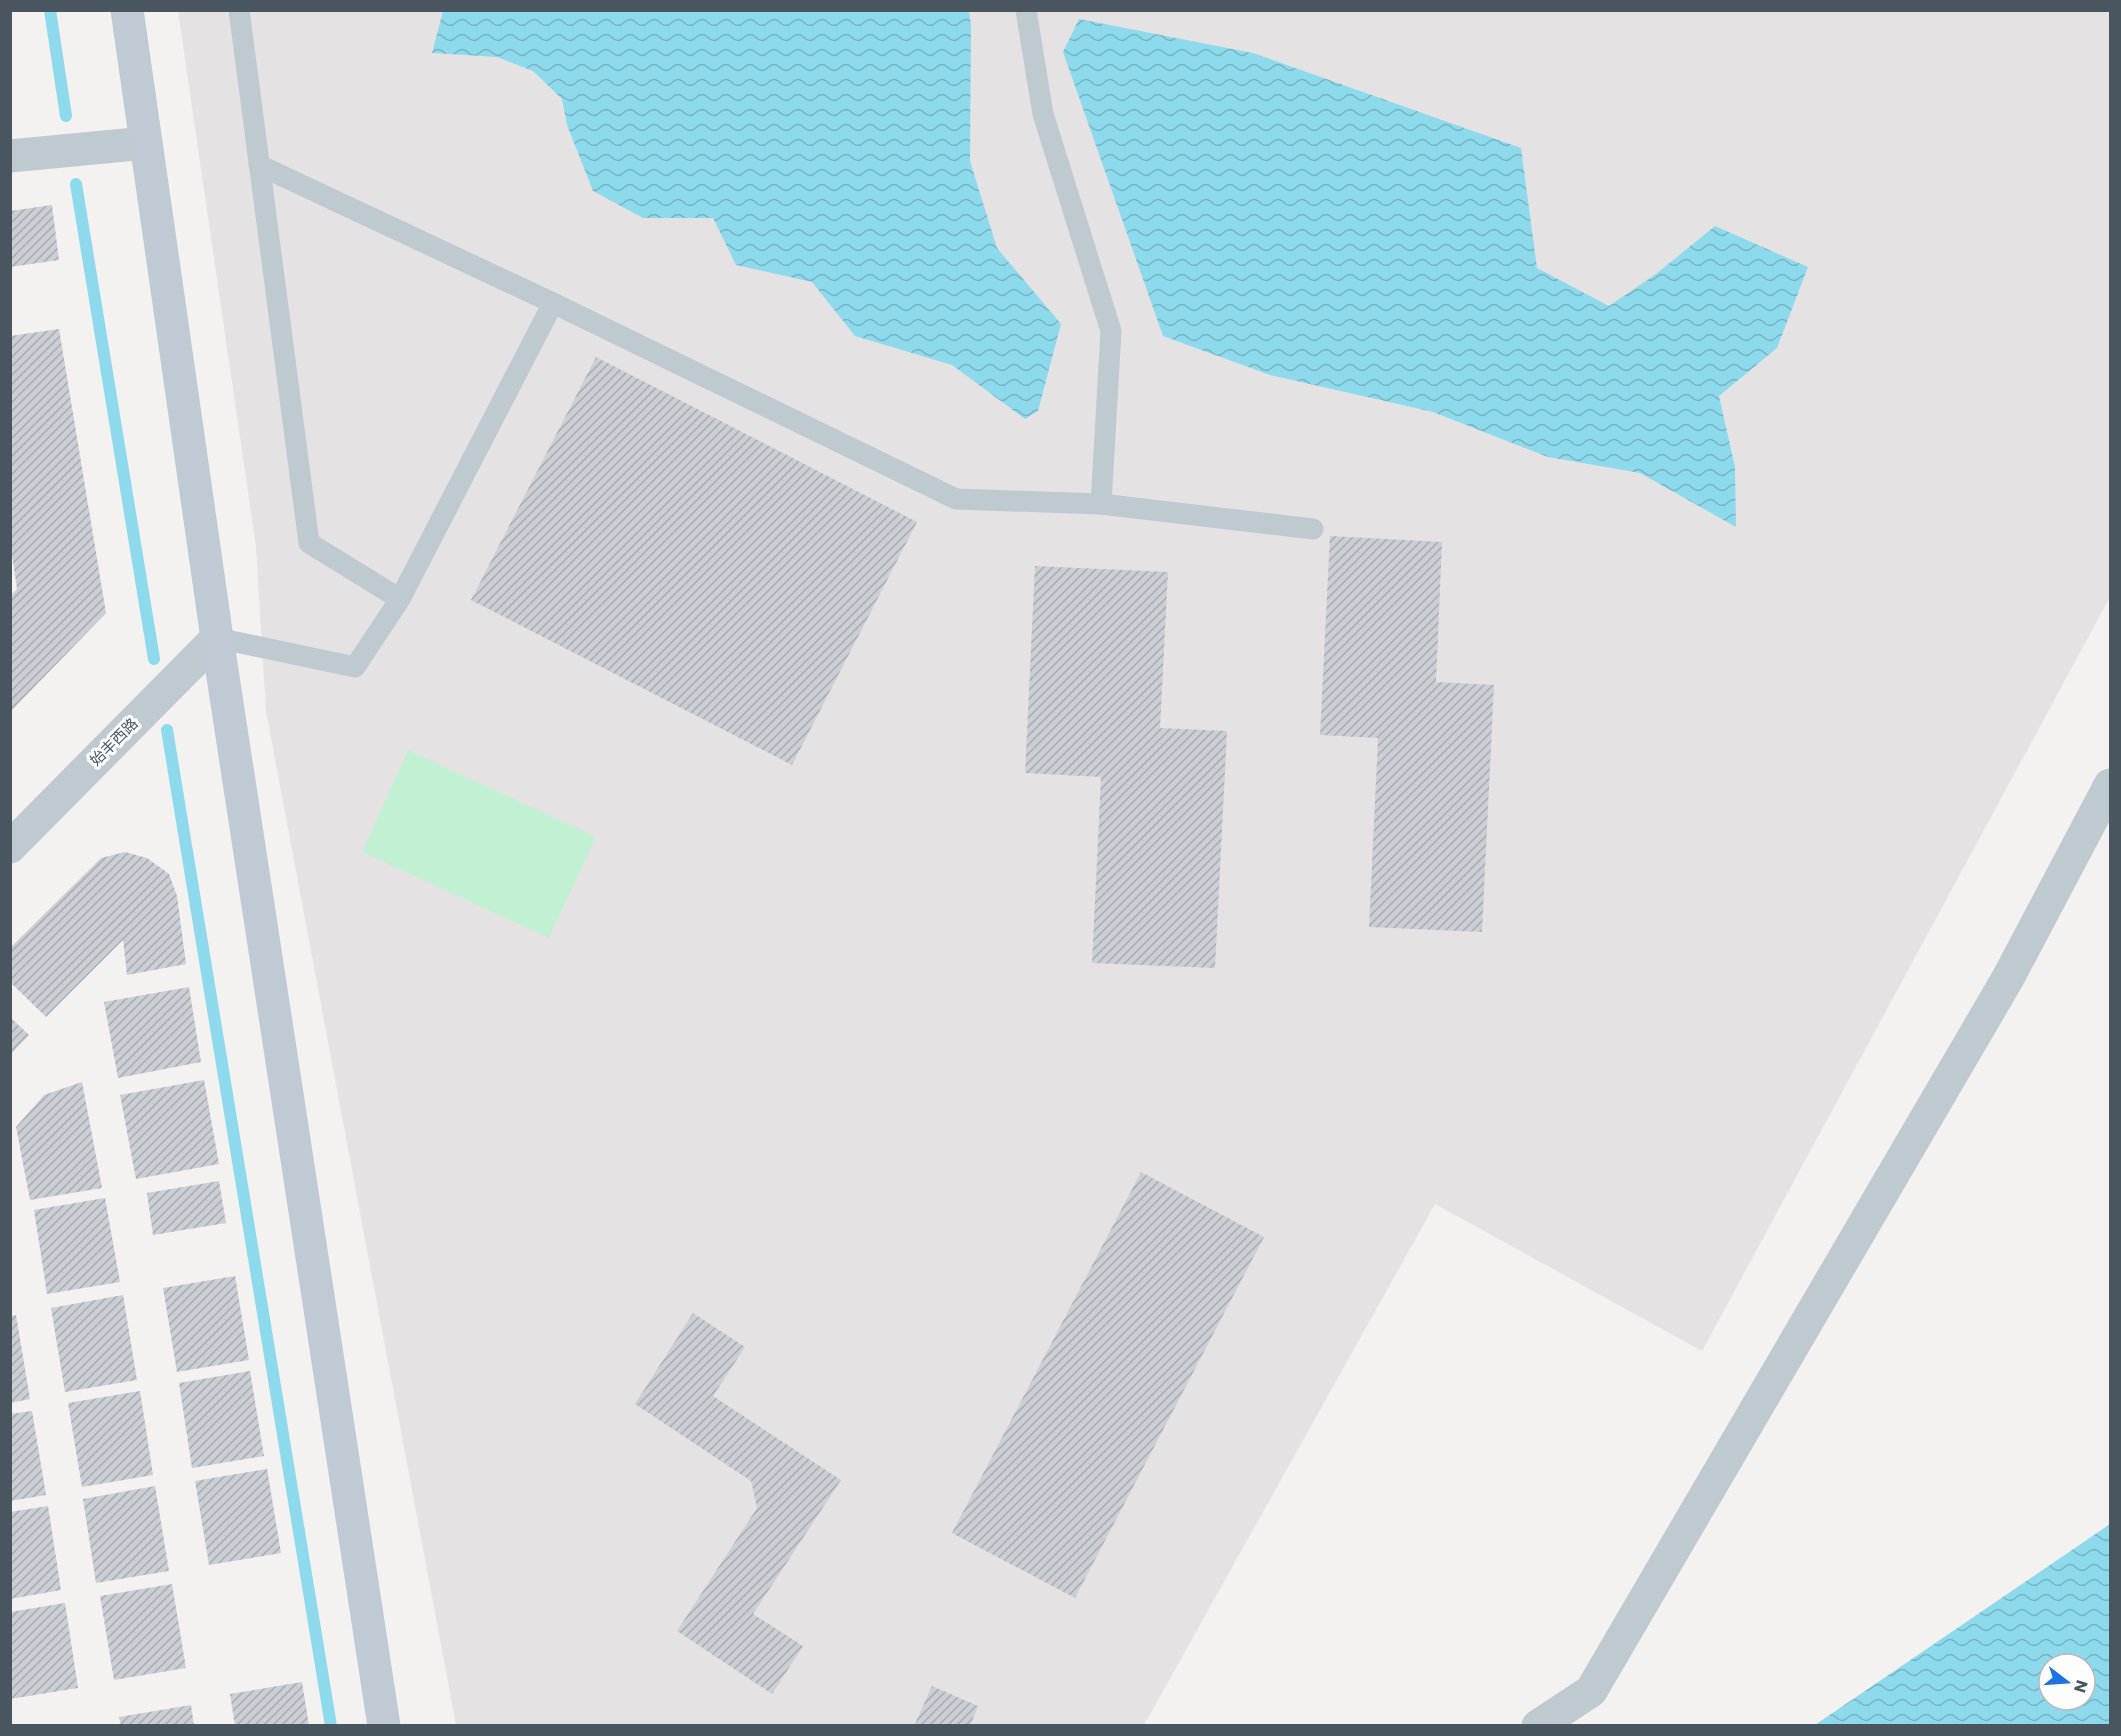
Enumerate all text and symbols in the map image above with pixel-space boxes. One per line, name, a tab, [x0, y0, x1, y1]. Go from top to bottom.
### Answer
street label: 始丰西路	[85, 713, 142, 770]
north arrow	[2037, 1652, 2097, 1712]
text: N	[2068, 1677, 2094, 1695]

